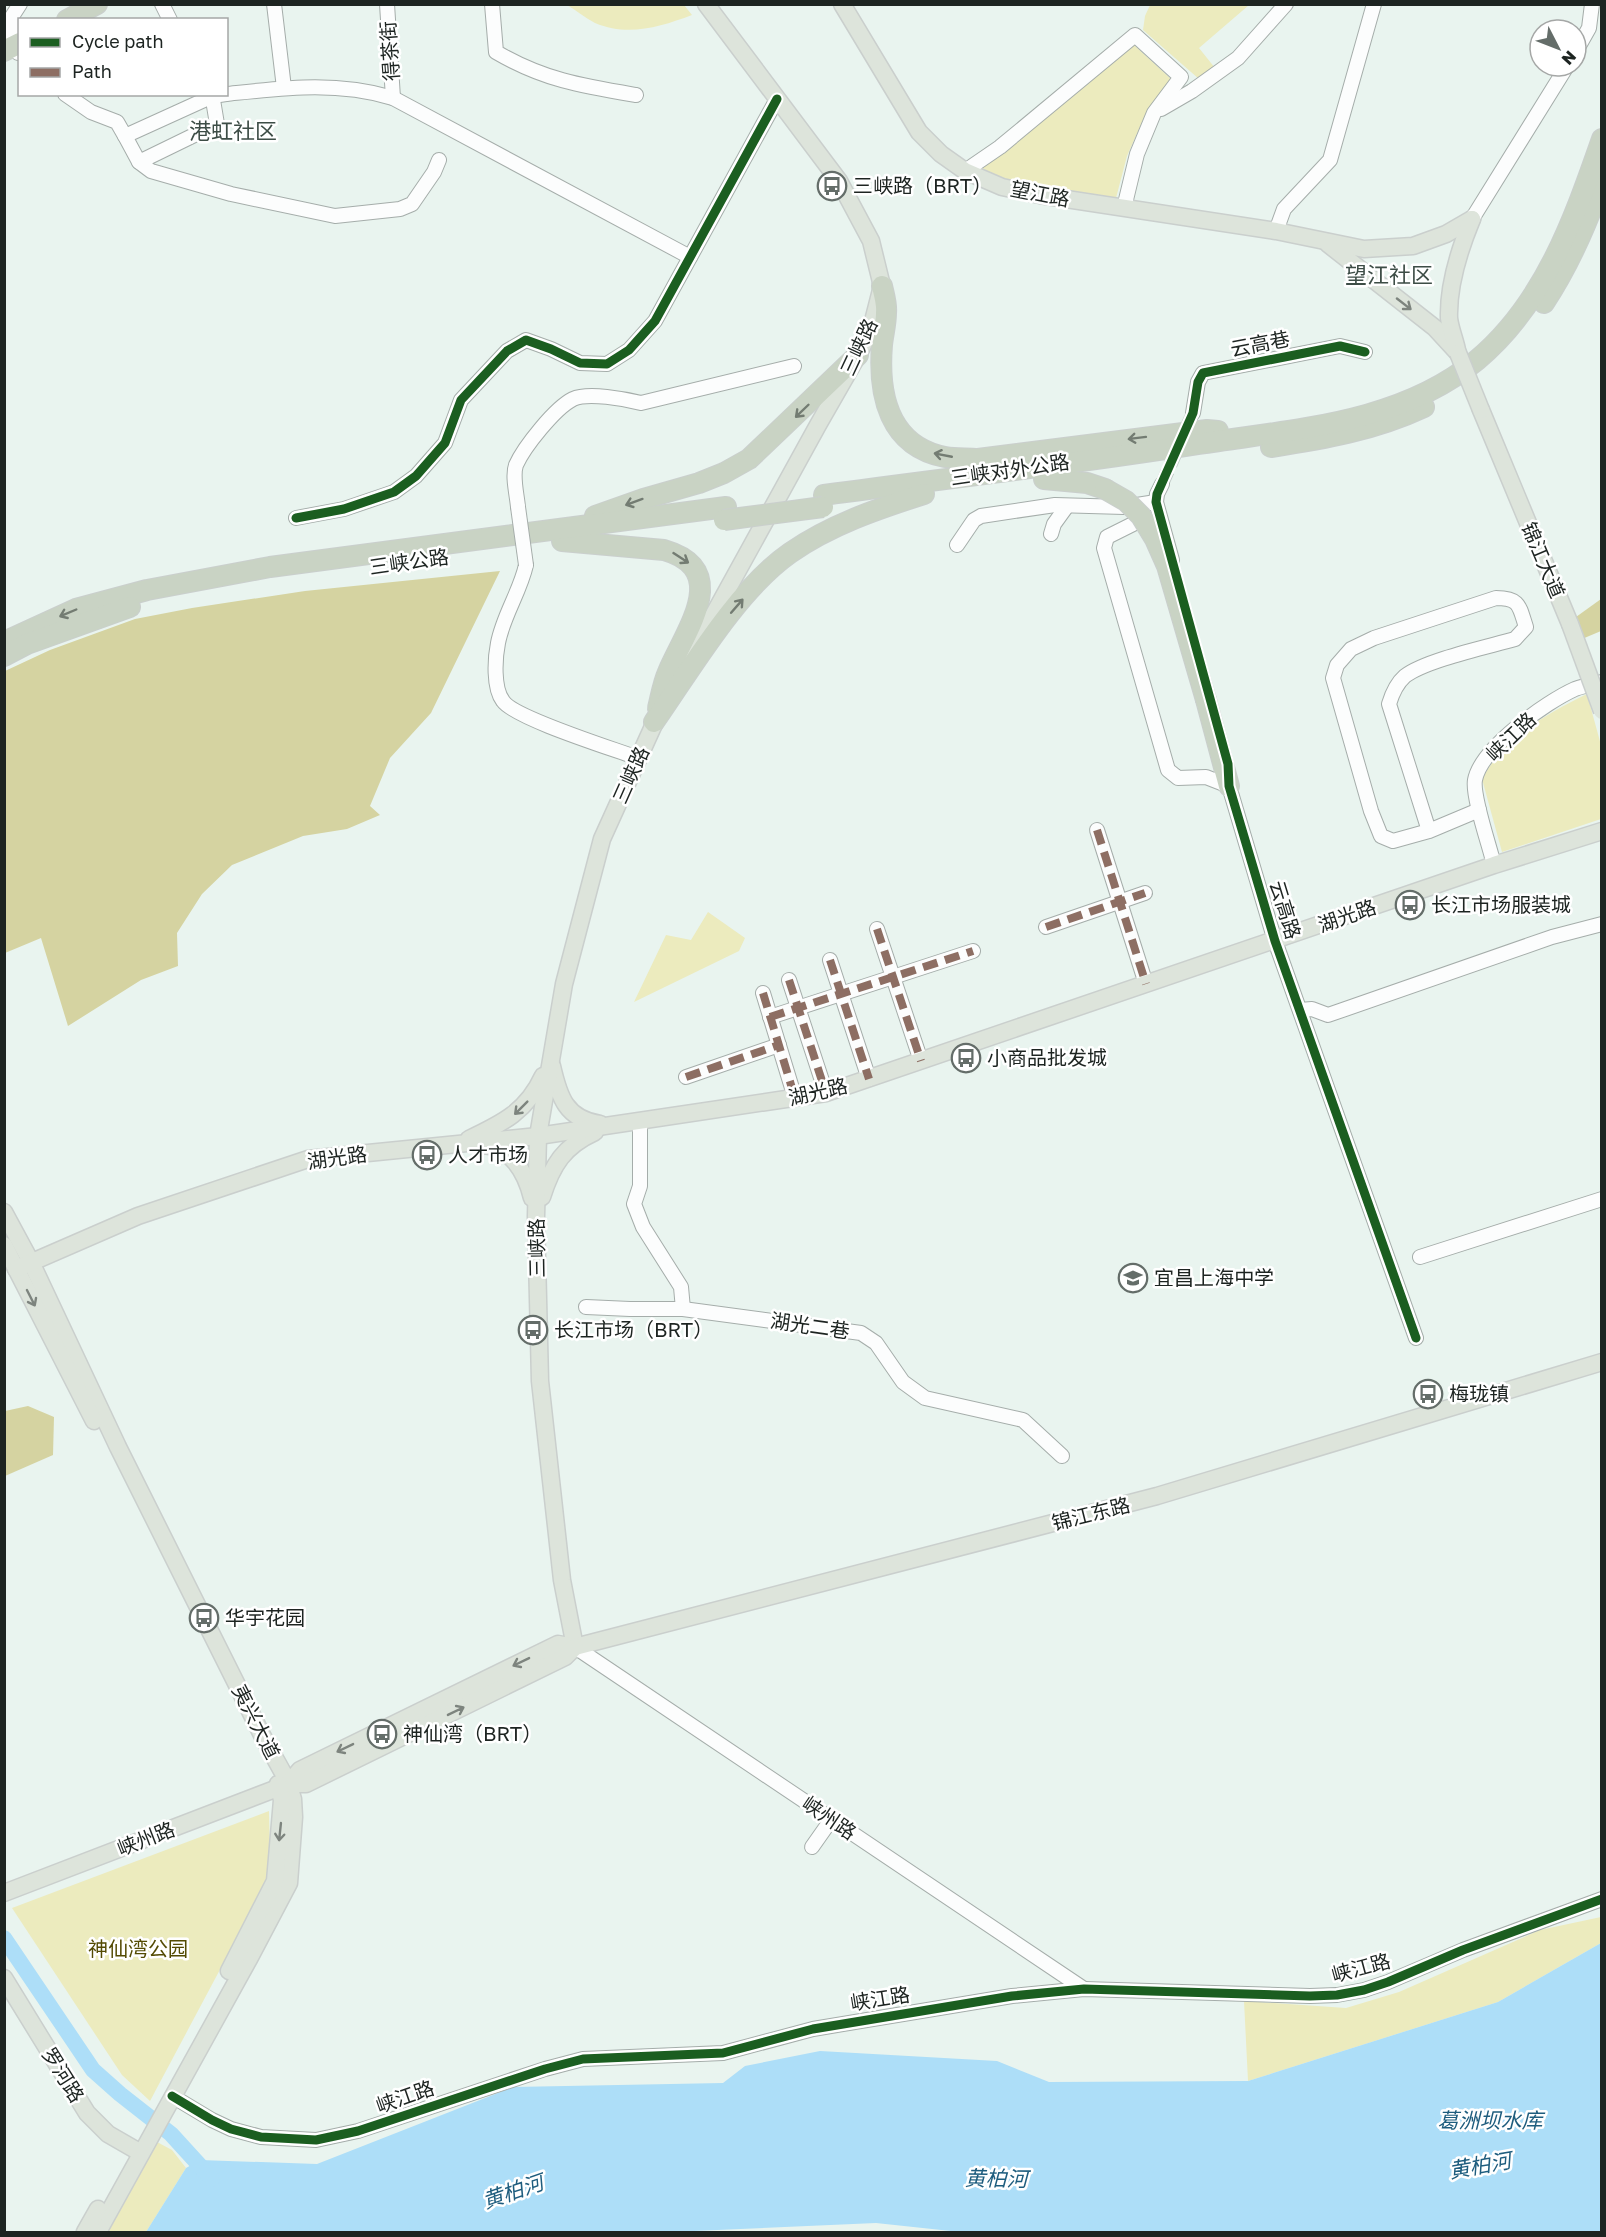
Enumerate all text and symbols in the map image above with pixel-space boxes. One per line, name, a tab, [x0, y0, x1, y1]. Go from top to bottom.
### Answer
legend	[18, 18, 228, 96]
north arrow	[1528, 18, 1588, 78]
street label: 得茶街	[375, 20, 403, 82]
text: Cycle path	[72, 30, 164, 52]
text: N	[1558, 47, 1581, 69]
text: Path	[72, 60, 112, 82]
district label: 港虹社区	[189, 117, 277, 144]
bus stop icon: 三峡路（BRT）	[816, 170, 848, 202]
place label: 三峡路（BRT）	[853, 173, 992, 197]
street label: 望江路	[1008, 176, 1072, 211]
district label: 望江社区	[1345, 261, 1433, 288]
one-way arrow	[1396, 297, 1412, 310]
street label: 三峡路	[835, 314, 882, 379]
street label: 云高巷	[1228, 326, 1292, 361]
one-way arrow	[794, 404, 809, 418]
one-way arrow	[1127, 433, 1147, 444]
one-way arrow	[934, 449, 954, 460]
street label: 三峡对外公路	[949, 449, 1071, 489]
one-way arrow	[625, 497, 644, 508]
street label: 锦江大道	[1517, 518, 1571, 601]
street label: 三峡公路	[368, 544, 450, 578]
one-way arrow	[672, 552, 688, 564]
one-way arrow	[731, 598, 744, 614]
one-way arrow	[59, 608, 78, 619]
street label: 峡江路	[1480, 707, 1540, 766]
street label: 三峡路	[607, 742, 653, 807]
street label: 云高路	[1266, 878, 1306, 942]
bus stop icon: 长江市场服装城	[1394, 889, 1426, 921]
place label: 长江市场服装城	[1431, 892, 1571, 916]
street label: 湖光路	[1314, 894, 1379, 936]
bus stop icon: 小商品批发城	[950, 1042, 982, 1074]
place label: 小商品批发城	[987, 1045, 1107, 1069]
street label: 湖光路	[786, 1073, 850, 1109]
one-way arrow	[513, 1101, 528, 1115]
bus stop icon: 人才市场	[411, 1139, 443, 1171]
street label: 湖光路	[305, 1141, 368, 1173]
place label: 人才市场	[448, 1142, 528, 1166]
street label: 三峡路	[523, 1218, 549, 1278]
school or university icon: 宜昌上海中学	[1117, 1262, 1149, 1294]
place label: 宜昌上海中学	[1154, 1265, 1274, 1289]
one-way arrow	[26, 1288, 37, 1306]
street label: 湖光二巷	[769, 1308, 851, 1342]
bus stop icon: 长江市场（BRT）	[517, 1314, 549, 1346]
place label: 长江市场（BRT）	[554, 1317, 713, 1341]
bus stop icon: 梅珑镇	[1412, 1378, 1444, 1410]
place label: 梅珑镇	[1449, 1381, 1509, 1405]
street label: 锦江东路	[1049, 1492, 1132, 1534]
bus stop icon: 华宇花园	[188, 1602, 220, 1634]
place label: 华宇花园	[225, 1605, 305, 1629]
one-way arrow	[512, 1657, 530, 1669]
street label: 夷兴大道	[228, 1680, 286, 1763]
one-way arrow	[447, 1705, 465, 1716]
bus stop icon: 神仙湾（BRT）	[366, 1718, 398, 1750]
place label: 神仙湾（BRT）	[403, 1721, 542, 1745]
one-way arrow	[337, 1743, 355, 1754]
street label: 峡州路	[798, 1790, 861, 1844]
street label: 峡州路	[113, 1816, 178, 1860]
one-way arrow	[274, 1821, 285, 1841]
park label: 神仙湾公园	[88, 1936, 188, 1960]
street label: 峡江路	[1329, 1948, 1393, 1986]
street label: 峡江路	[848, 1981, 911, 2015]
street label: 罗河路	[38, 2043, 90, 2106]
street label: 峡江路	[372, 2075, 437, 2117]
water label: 葛洲坝水库	[1438, 2107, 1545, 2133]
water label: 黄柏河	[1447, 2146, 1517, 2183]
water label: 黄柏河	[964, 2164, 1032, 2192]
water label: 黄柏河	[479, 2167, 550, 2214]

